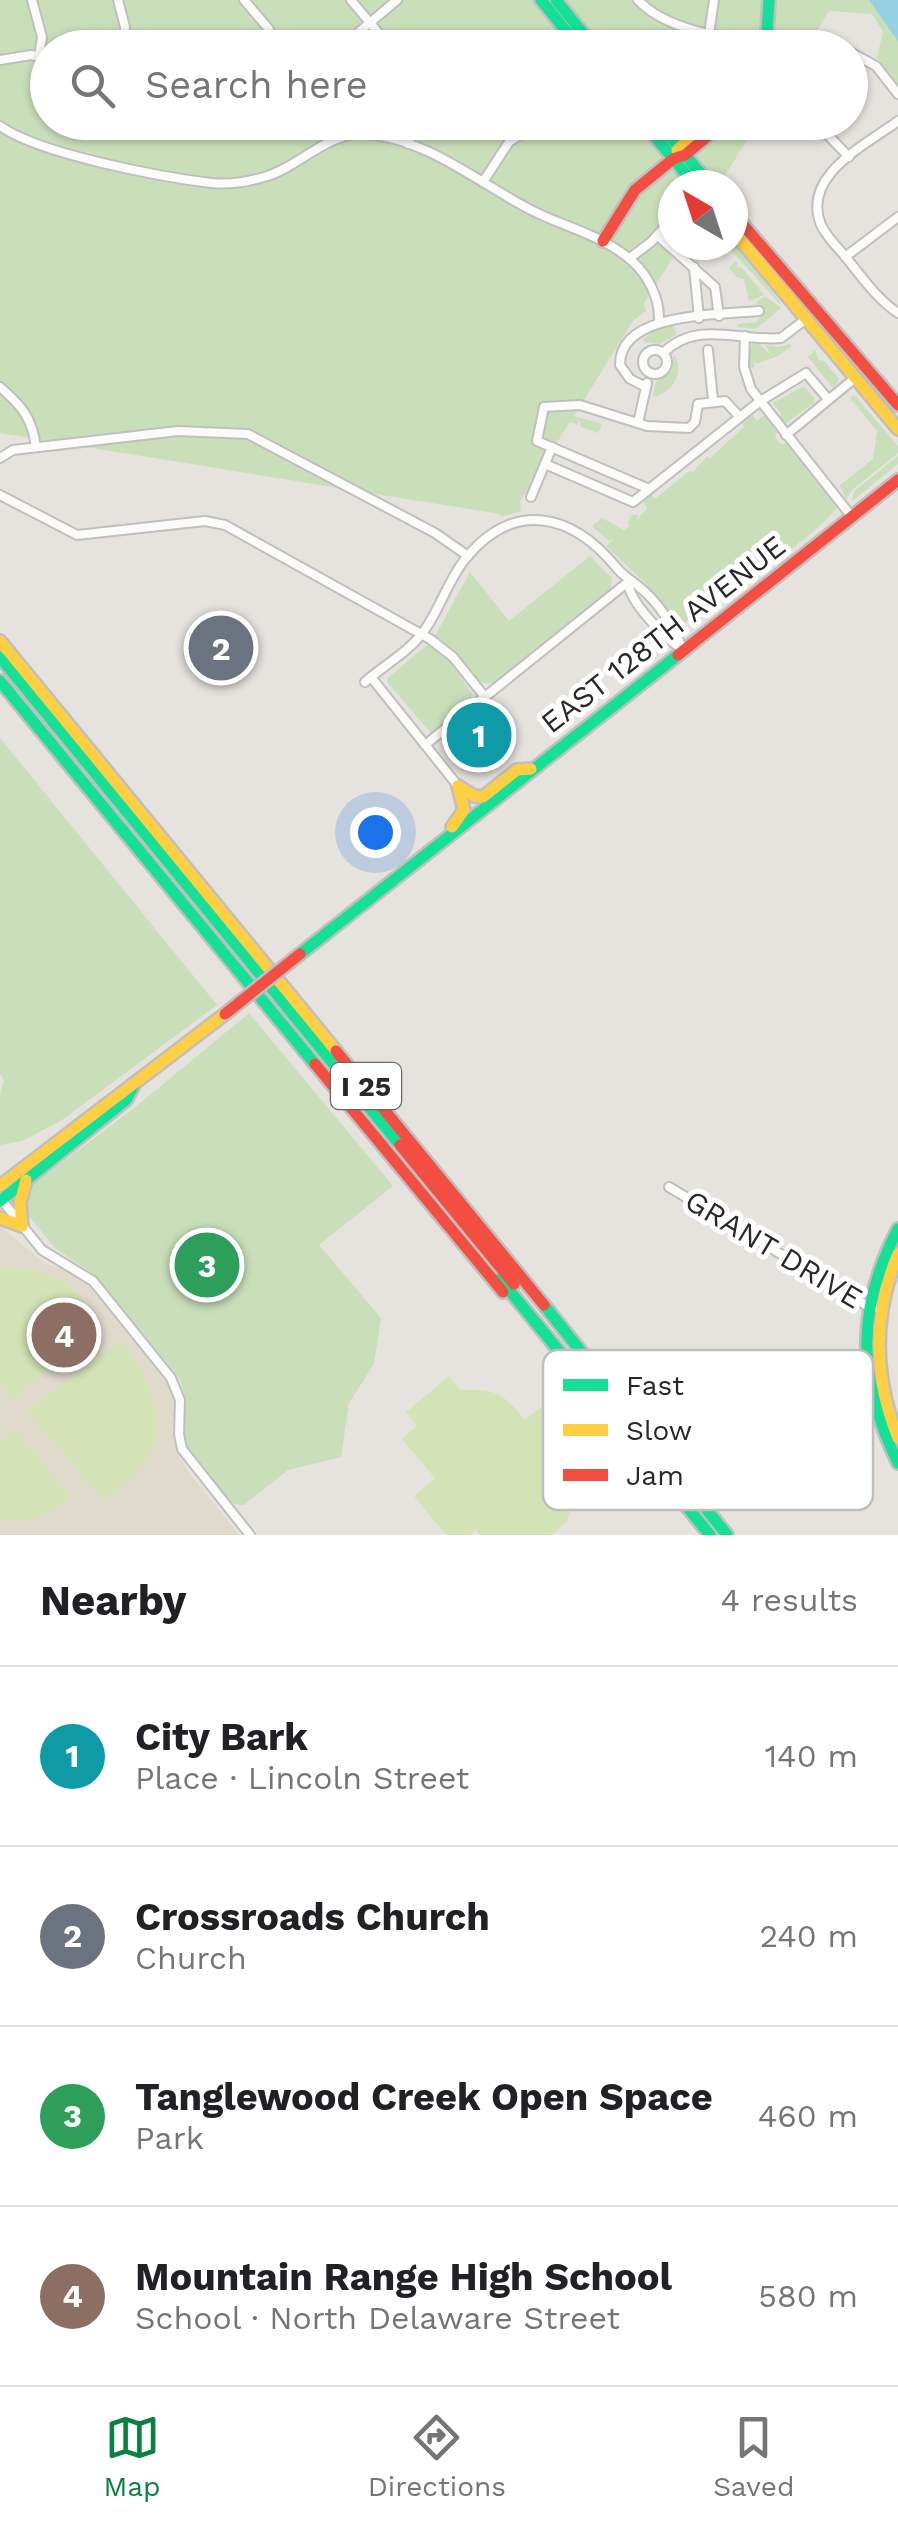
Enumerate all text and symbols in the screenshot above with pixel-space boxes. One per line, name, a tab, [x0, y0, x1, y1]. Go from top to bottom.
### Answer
search box	[30, 30, 868, 140]
icon: search	[65, 58, 120, 113]
text: Search here	[145, 63, 368, 107]
north arrow	[658, 170, 748, 260]
street label: EAST 128TH AVENUE	[534, 528, 792, 740]
pin: 2	[188, 610, 254, 686]
pin: 1	[446, 698, 512, 772]
your location	[350, 807, 401, 858]
road number: I 25	[331, 1063, 401, 1109]
street label: GRANT DRIVE	[679, 1182, 869, 1316]
pin: 3	[174, 1228, 240, 1302]
pin: 4	[32, 1298, 96, 1372]
legend	[543, 1350, 873, 1510]
text: Fast	[626, 1369, 684, 1402]
text: Slow	[626, 1414, 692, 1447]
text: Jam	[626, 1459, 684, 1492]
text: Nearby	[40, 1576, 187, 1625]
text: 4 results	[720, 1581, 858, 1619]
text: City Bark	[135, 1715, 308, 1759]
text: 1	[66, 1737, 79, 1775]
text: 140 m	[765, 1737, 858, 1775]
text: Place · Lincoln Street	[135, 1759, 469, 1797]
text: Crossroads Church	[135, 1895, 490, 1939]
text: 2	[63, 1917, 82, 1955]
text: 240 m	[759, 1917, 858, 1955]
text: Church	[135, 1939, 247, 1977]
text: Tanglewood Creek Open Space	[135, 2075, 713, 2119]
text: 3	[63, 2097, 82, 2135]
text: 460 m	[758, 2097, 858, 2135]
text: Park	[135, 2119, 204, 2157]
text: Mountain Range High School	[135, 2255, 672, 2299]
text: 4	[62, 2277, 83, 2315]
text: 580 m	[758, 2277, 858, 2315]
text: School · North Delaware Street	[135, 2299, 620, 2337]
tab: Map	[104, 2410, 161, 2503]
tab: Directions	[368, 2410, 506, 2503]
tab: Saved	[713, 2410, 794, 2503]

